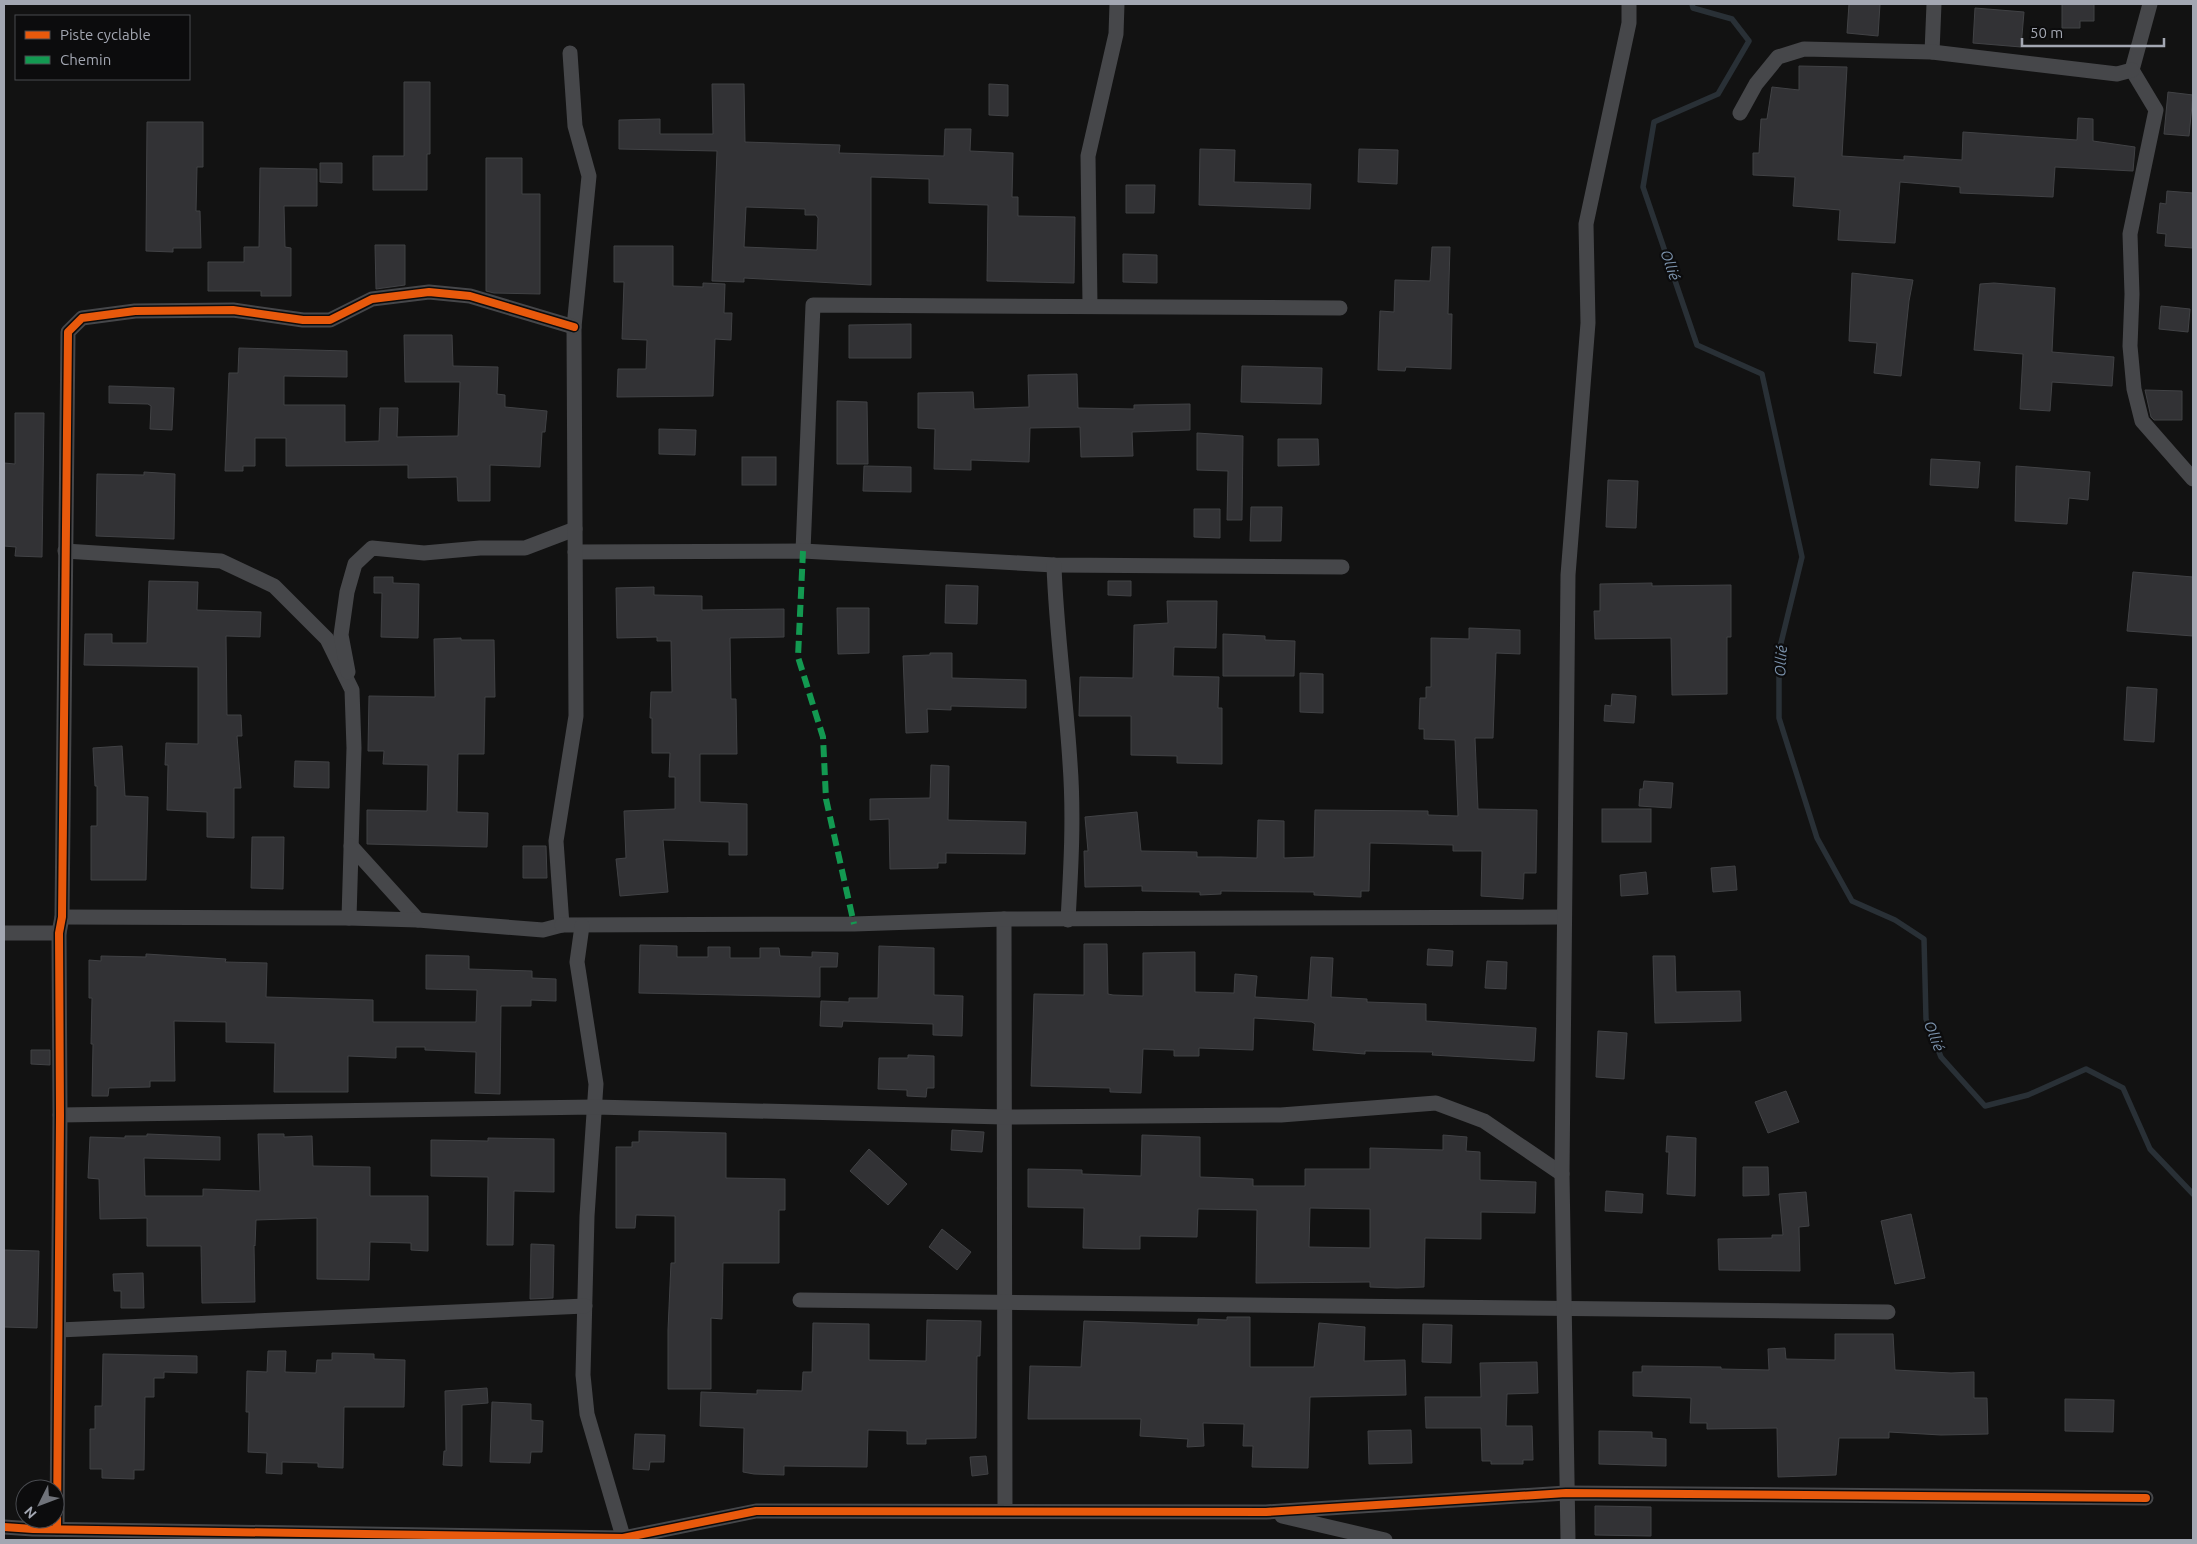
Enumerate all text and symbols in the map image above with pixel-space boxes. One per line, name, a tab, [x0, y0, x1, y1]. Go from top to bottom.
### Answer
legend	[15, 15, 190, 80]
scale bar	[2022, 15, 2164, 47]
text: 50 m	[2030, 24, 2063, 41]
text: Piste cyclable	[60, 26, 151, 43]
text: Chemin	[60, 51, 111, 68]
water label: Ollié	[1657, 247, 1684, 283]
water label: Ollié	[1771, 644, 1790, 677]
water label: Ollié	[1921, 1018, 1948, 1054]
north arrow	[15, 1479, 65, 1529]
text: N	[21, 1503, 40, 1522]

